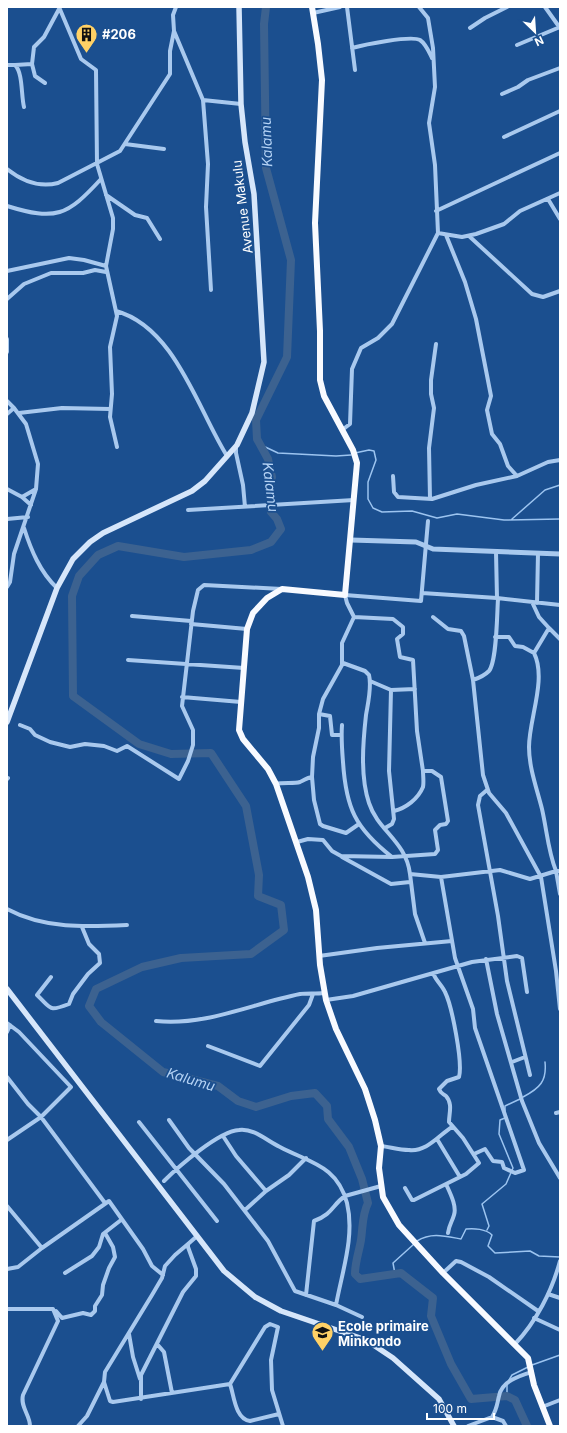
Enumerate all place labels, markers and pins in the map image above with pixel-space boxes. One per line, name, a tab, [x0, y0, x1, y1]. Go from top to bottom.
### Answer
building icon: #206	[73, 21, 99, 54]
place label: #206	[102, 26, 136, 42]
place label: Ecole primaire Minkondo	[338, 1318, 429, 1349]
school or university icon: Ecole primaire Minkondo	[309, 1320, 335, 1353]

